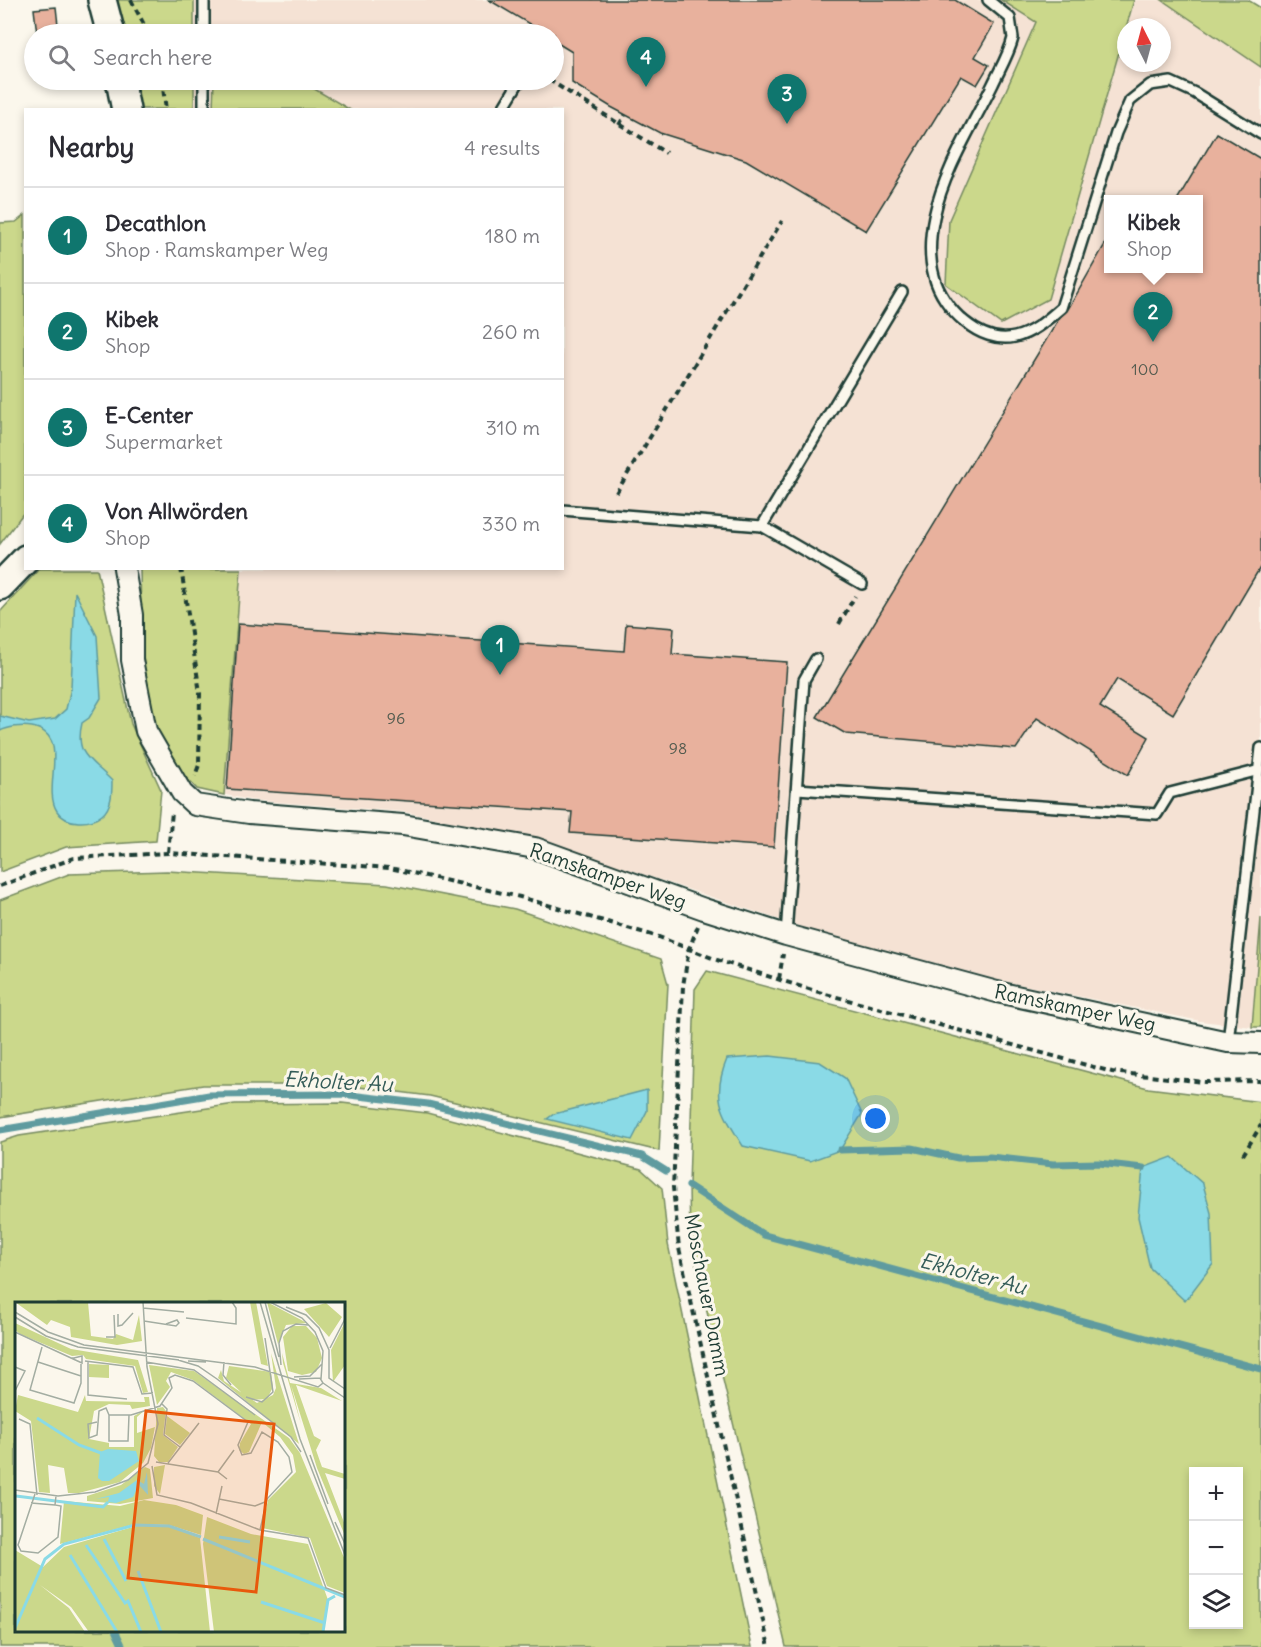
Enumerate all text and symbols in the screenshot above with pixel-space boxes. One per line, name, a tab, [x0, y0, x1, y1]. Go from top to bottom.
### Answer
north arrow	[1117, 18, 1171, 72]
search box	[24, 24, 564, 90]
pin: 4	[626, 38, 666, 87]
icon: search	[45, 41, 78, 74]
text: Search here	[93, 43, 212, 71]
pin: 3	[768, 74, 806, 124]
text: Nearby	[48, 131, 134, 164]
text: 4 results	[464, 135, 540, 160]
popup	[1104, 195, 1203, 273]
text: Kibek	[1127, 208, 1180, 236]
text: Decathlon	[105, 209, 206, 237]
text: 1	[64, 223, 71, 248]
text: 180 m	[485, 223, 540, 248]
text: Shop	[1127, 236, 1172, 261]
text: Shop · Ramskamper Weg	[105, 237, 328, 262]
pin: 2	[1134, 292, 1172, 342]
text: Kibek	[105, 305, 159, 333]
text: 2	[62, 319, 73, 344]
text: 260 m	[482, 319, 540, 344]
text: Shop	[105, 333, 150, 358]
house number: 100	[1131, 359, 1159, 379]
text: E-Center	[105, 401, 193, 429]
text: 3	[62, 415, 73, 440]
text: 310 m	[485, 415, 540, 440]
text: Supermarket	[105, 429, 223, 454]
text: Von Allwörden	[105, 497, 248, 525]
text: 4	[62, 511, 73, 536]
text: 330 m	[482, 511, 540, 536]
text: Shop	[105, 525, 150, 550]
pin: 1	[480, 626, 520, 675]
house number: 96	[387, 708, 405, 728]
house number: 98	[669, 738, 687, 758]
street label: Ramskamper Weg	[526, 837, 690, 914]
street label: Ramskamper Weg	[992, 978, 1158, 1037]
water label: Ekholter Au	[283, 1065, 395, 1098]
your location	[861, 1104, 890, 1133]
street label: Moschauer Damm	[679, 1211, 736, 1378]
water label: Ekholter Au	[917, 1246, 1031, 1301]
inset map	[15, 1302, 345, 1632]
map controls	[1189, 1467, 1243, 1629]
button: +	[1189, 1467, 1243, 1521]
button: −	[1189, 1521, 1243, 1575]
button: layers	[1189, 1575, 1243, 1629]

